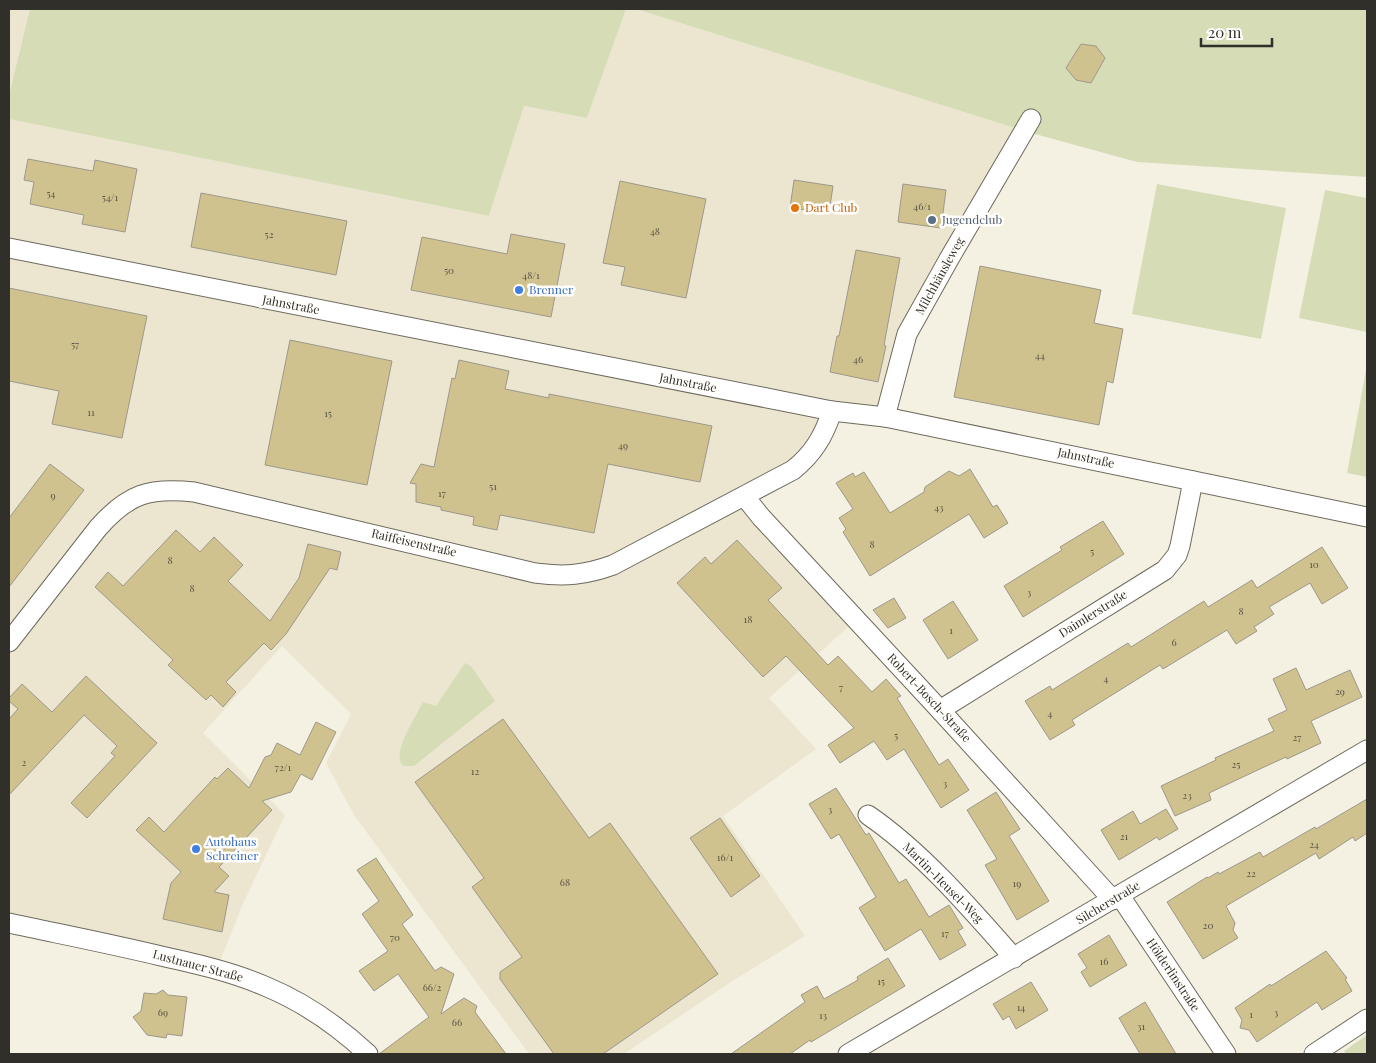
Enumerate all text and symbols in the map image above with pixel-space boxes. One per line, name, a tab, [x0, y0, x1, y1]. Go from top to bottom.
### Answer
scale bar	[1201, 15, 1272, 47]
text: 20 m	[1208, 22, 1242, 42]
house number: 54	[46, 186, 56, 200]
house number: 54/1	[102, 190, 119, 204]
place label: Dart Club	[805, 199, 858, 215]
house number: 46/1	[913, 199, 931, 213]
marker: Dart Club	[789, 202, 801, 214]
place label: Jugendclub	[941, 211, 1002, 227]
marker: Jugendclub	[926, 214, 938, 226]
house number: 48	[650, 224, 660, 238]
house number: 52	[265, 227, 274, 241]
street label: Milchhäusleweg	[911, 233, 967, 317]
house number: 50	[444, 263, 454, 277]
house number: 48/1	[522, 268, 540, 282]
place label: Brenner	[529, 281, 574, 297]
marker: Brenner	[513, 284, 525, 296]
street label: Jahnstraße	[260, 290, 321, 317]
house number: 57	[71, 337, 79, 351]
house number: 44	[1035, 348, 1045, 362]
house number: 46	[853, 352, 863, 366]
street label: Jahnstraße	[657, 368, 718, 395]
house number: 11	[87, 405, 95, 419]
house number: 15	[324, 406, 332, 420]
house number: 49	[618, 438, 628, 452]
street label: Jahnstraße	[1055, 443, 1116, 471]
house number: 51	[489, 479, 497, 493]
house number: 17	[438, 486, 446, 500]
house number: 9	[50, 488, 56, 502]
house number: 43	[934, 500, 944, 514]
street label: Raiffeisenstraße	[370, 524, 458, 560]
house number: 8	[869, 537, 875, 551]
house number: 5	[1090, 544, 1094, 558]
house number: 8	[167, 553, 173, 567]
house number: 10	[1309, 557, 1319, 571]
house number: 8	[189, 581, 195, 595]
house number: 3	[1027, 585, 1032, 599]
street label: Daimlerstraße	[1055, 586, 1130, 640]
house number: 8	[1238, 604, 1244, 618]
house number: 18	[744, 612, 752, 626]
house number: 1	[949, 623, 953, 637]
house number: 6	[1171, 635, 1177, 649]
street label: Robert-Bosch-Straße	[884, 649, 975, 745]
house number: 4	[1104, 671, 1109, 685]
house number: 7	[839, 680, 843, 694]
house number: 29	[1335, 684, 1345, 698]
house number: 4	[1048, 706, 1053, 720]
house number: 5	[894, 728, 898, 742]
house number: 27	[1293, 730, 1301, 744]
house number: 2	[22, 755, 27, 769]
house number: 25	[1232, 757, 1240, 771]
house number: 72/1	[275, 760, 291, 774]
house number: 12	[471, 764, 479, 778]
house number: 3	[943, 776, 948, 790]
house number: 23	[1182, 788, 1192, 802]
house number: 3	[828, 802, 833, 816]
house number: 21	[1120, 829, 1129, 843]
place label: Autohaus Schreiner	[205, 833, 259, 863]
house number: 24	[1309, 837, 1319, 851]
street label: Martin-Heusel-Weg	[900, 839, 988, 926]
marker: Autohaus Schreiner	[190, 843, 202, 855]
house number: 16/1	[717, 850, 733, 864]
house number: 22	[1246, 866, 1256, 880]
house number: 68	[560, 875, 570, 889]
house number: 19	[1013, 876, 1021, 890]
street label: Silcherstraße	[1073, 877, 1142, 927]
house number: 20	[1203, 918, 1213, 932]
house number: 17	[941, 926, 949, 940]
house number: 70	[390, 930, 400, 944]
street label: Hölderlinstraße	[1143, 935, 1204, 1014]
street label: Lustnauer Straße	[151, 945, 245, 985]
house number: 16	[1100, 954, 1108, 968]
house number: 15	[877, 974, 885, 988]
house number: 66/2	[423, 980, 442, 994]
house number: 14	[1017, 1000, 1025, 1014]
house number: 69	[158, 1005, 168, 1019]
house number: 3	[1274, 1005, 1279, 1019]
house number: 1	[1249, 1007, 1253, 1021]
house number: 13	[819, 1008, 828, 1022]
house number: 66	[452, 1015, 462, 1029]
house number: 31	[1137, 1019, 1145, 1033]

